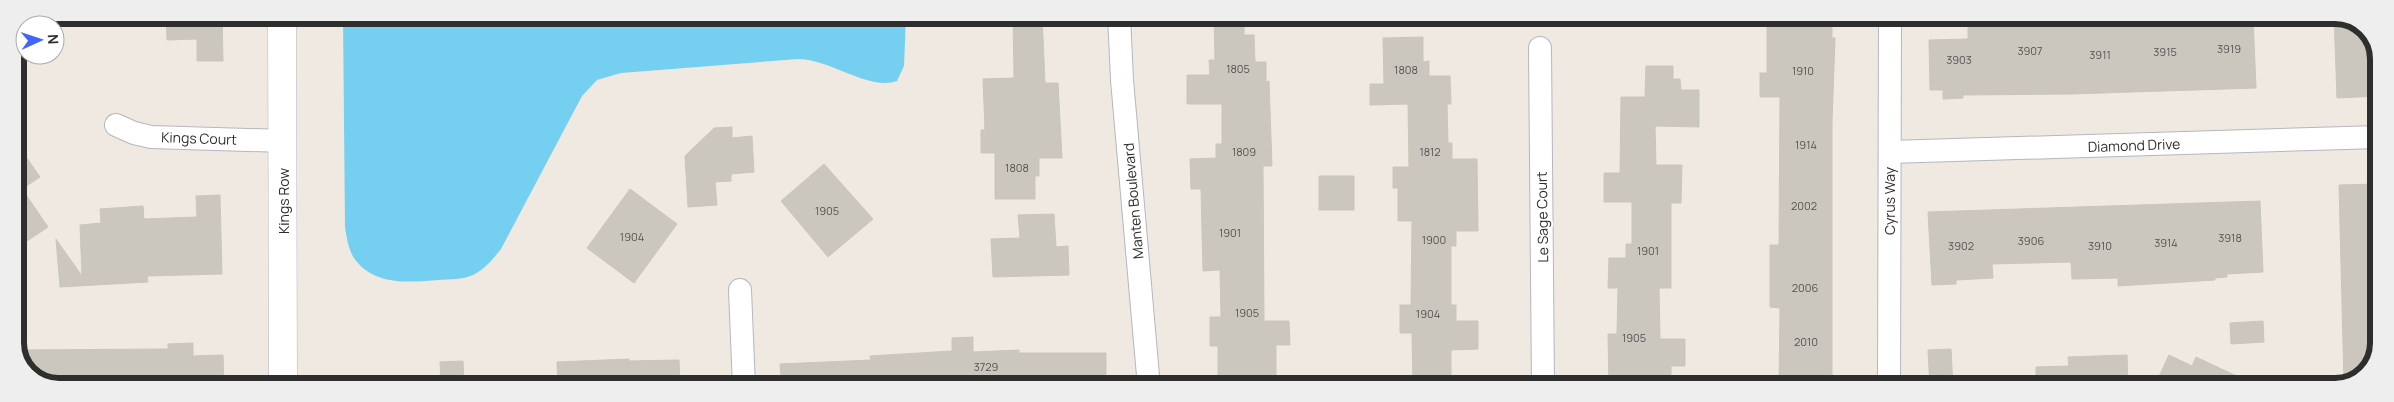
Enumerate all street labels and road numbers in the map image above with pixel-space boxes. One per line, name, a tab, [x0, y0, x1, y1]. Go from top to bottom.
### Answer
street label: Kings Court	[161, 127, 237, 149]
street label: Diamond Drive	[2087, 134, 2181, 156]
street label: Manten Boulevard	[1118, 142, 1148, 260]
street label: Cyrus Way	[1880, 166, 1899, 235]
street label: Kings Row	[274, 168, 293, 234]
street label: Le Sage Court	[1532, 171, 1552, 263]

